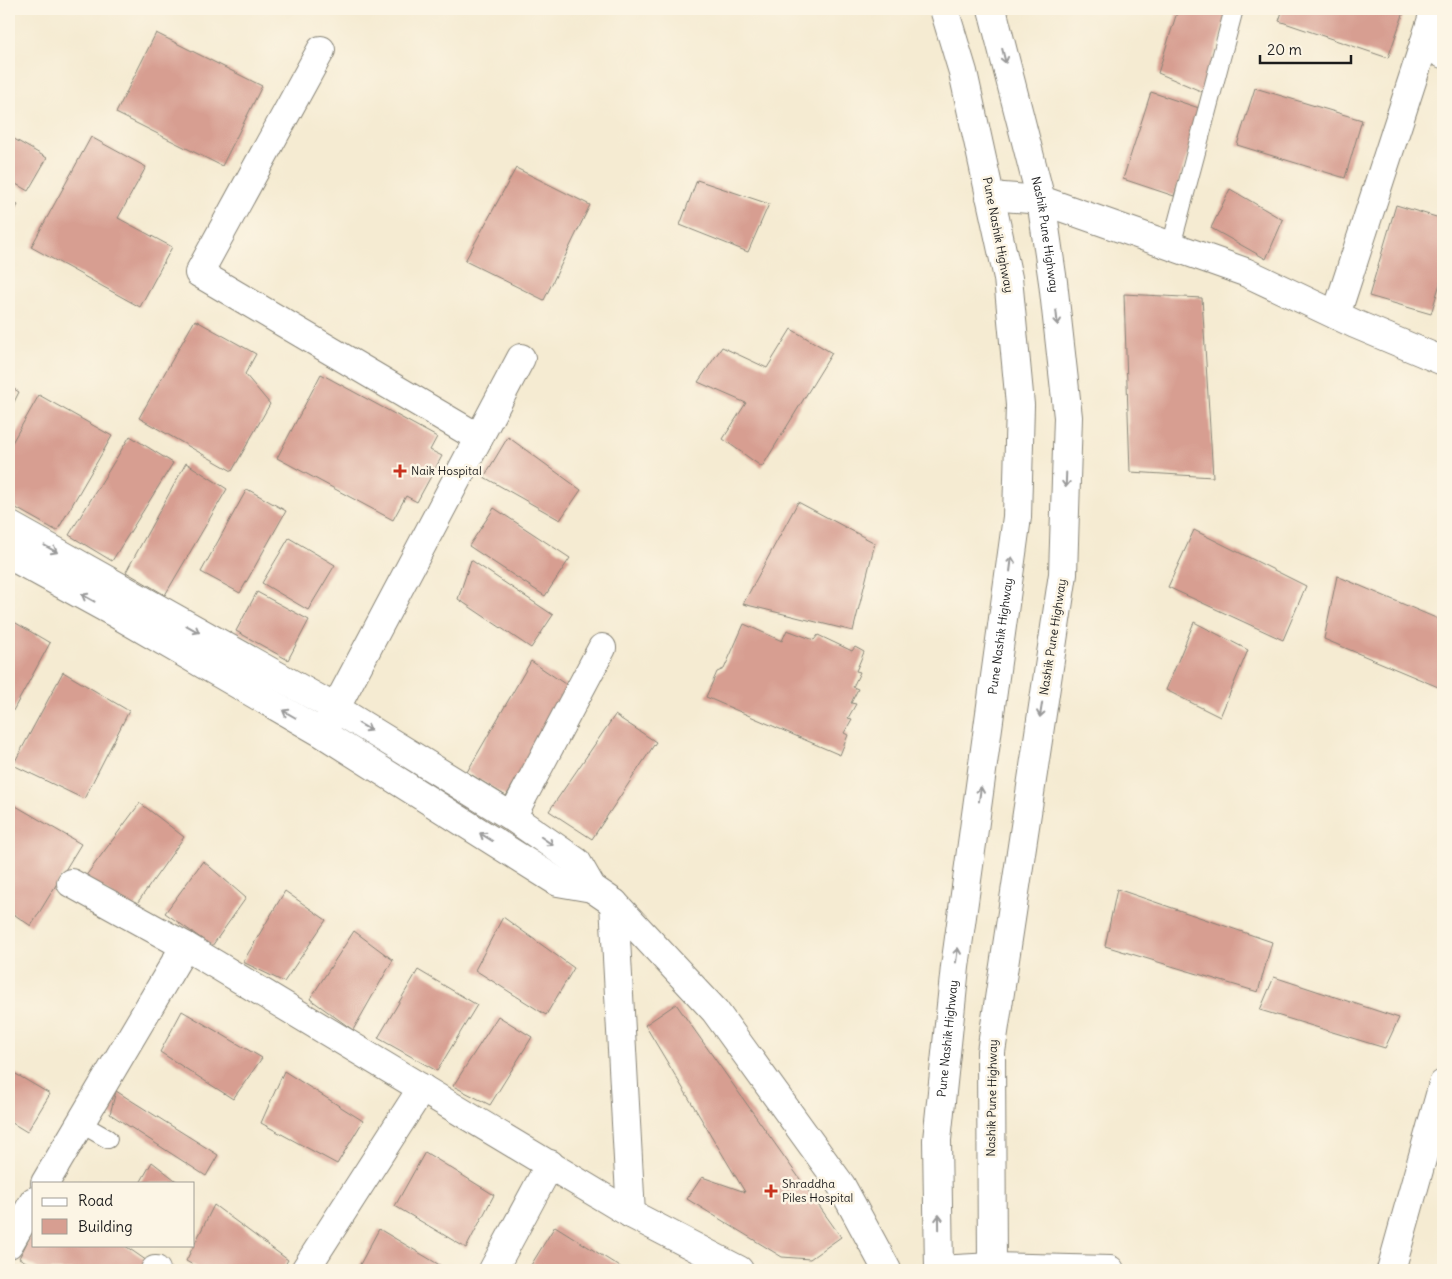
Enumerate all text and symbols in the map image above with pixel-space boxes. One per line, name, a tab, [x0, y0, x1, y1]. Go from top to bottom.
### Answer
scale bar	[1260, 32, 1351, 64]
text: 20 m	[1267, 40, 1302, 59]
one-way arrow	[1000, 47, 1009, 63]
street label: Nashik Pune Highway	[1028, 175, 1062, 293]
street label: Pune Nashik Highway	[980, 176, 1017, 294]
one-way arrow	[1052, 309, 1062, 325]
place label: Naik Hospital	[411, 463, 482, 478]
marker: Naik Hospital	[393, 464, 407, 478]
one-way arrow	[1061, 471, 1071, 487]
one-way arrow	[44, 544, 59, 554]
one-way arrow	[1006, 556, 1016, 572]
street label: Pune Nashik Highway	[985, 577, 1016, 695]
street label: Nashik Pune Highway	[1036, 578, 1069, 696]
one-way arrow	[80, 593, 95, 603]
one-way arrow	[186, 624, 200, 634]
one-way arrow	[1036, 702, 1046, 718]
one-way arrow	[282, 709, 297, 719]
one-way arrow	[357, 722, 371, 732]
one-way arrow	[975, 786, 985, 802]
one-way arrow	[480, 832, 494, 842]
one-way arrow	[540, 836, 554, 846]
one-way arrow	[952, 947, 962, 963]
street label: Pune Nashik Highway	[934, 979, 961, 1098]
street label: Nashik Pune Highway	[983, 1039, 1000, 1157]
place label: Shraddha Piles Hospital	[782, 1176, 853, 1205]
legend	[32, 1182, 195, 1246]
marker: Shraddha Piles Hospital	[764, 1184, 778, 1198]
text: Road	[78, 1191, 113, 1210]
one-way arrow	[934, 1214, 943, 1230]
text: Building	[78, 1217, 133, 1236]

